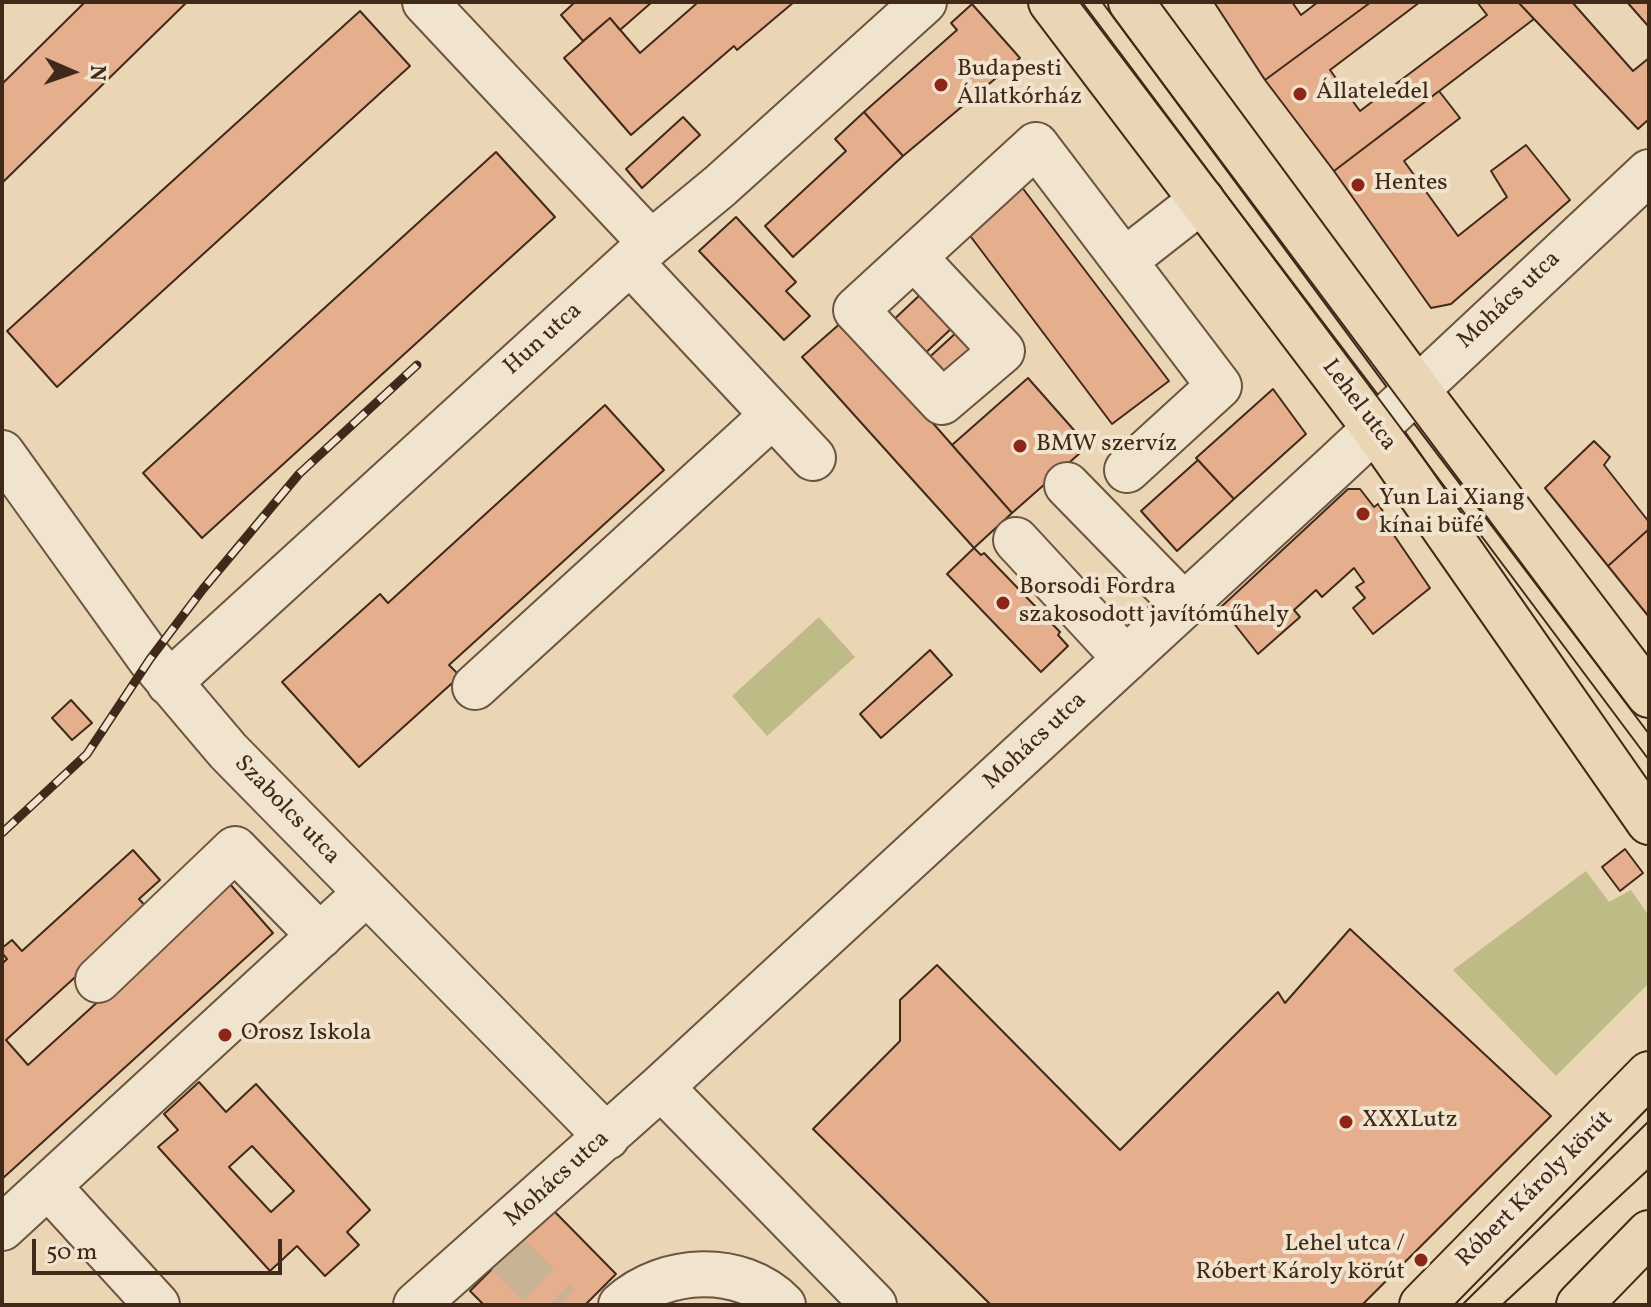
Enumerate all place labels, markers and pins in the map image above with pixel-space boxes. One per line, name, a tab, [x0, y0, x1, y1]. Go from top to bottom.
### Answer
place label: Budapesti Állatkórház	[957, 57, 1082, 113]
marker: Budapesti Állatkórház	[932, 76, 950, 94]
place label: Állateledel	[1316, 80, 1429, 108]
marker: Állateledel	[1291, 85, 1309, 103]
place label: Hentes	[1374, 171, 1448, 199]
marker: Hentes	[1349, 176, 1367, 194]
place label: BMW szervíz	[1036, 432, 1177, 460]
marker: BMW szervíz	[1011, 437, 1029, 455]
place label: Yun Lai Xiang kínai büfé	[1379, 486, 1525, 542]
marker: Yun Lai Xiang kínai büfé	[1354, 505, 1372, 523]
place label: Borsodi Fordra szakosodott javítóműhely	[1019, 575, 1289, 631]
marker: Borsodi Fordra szakosodott javítóműhely	[994, 594, 1012, 612]
place label: Orosz Iskola	[241, 1021, 372, 1049]
marker: Orosz Iskola	[216, 1026, 234, 1044]
place label: XXXLutz	[1362, 1108, 1457, 1136]
marker: XXXLutz	[1337, 1113, 1355, 1131]
place label: Lehel utca / Róbert Károly körút	[1195, 1232, 1405, 1288]
marker: Lehel utca / Róbert Károly körút	[1412, 1251, 1430, 1269]

